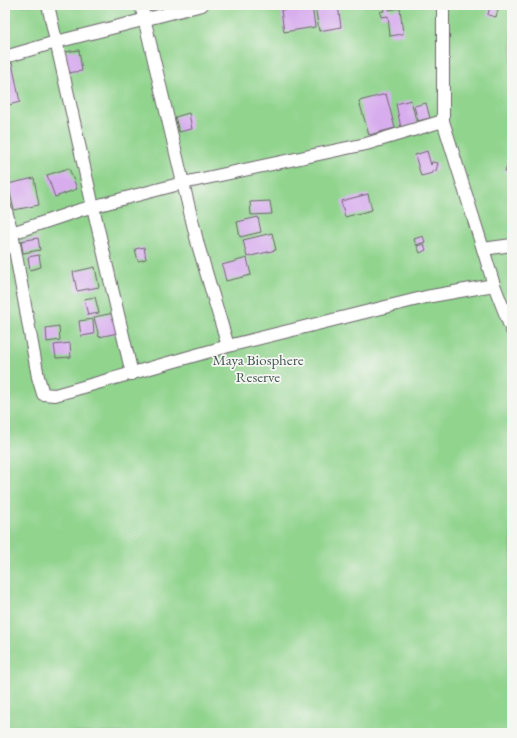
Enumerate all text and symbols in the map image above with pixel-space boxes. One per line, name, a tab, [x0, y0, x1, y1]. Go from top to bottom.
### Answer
park label: Maya Biosphere Reserve	[212, 350, 304, 386]

